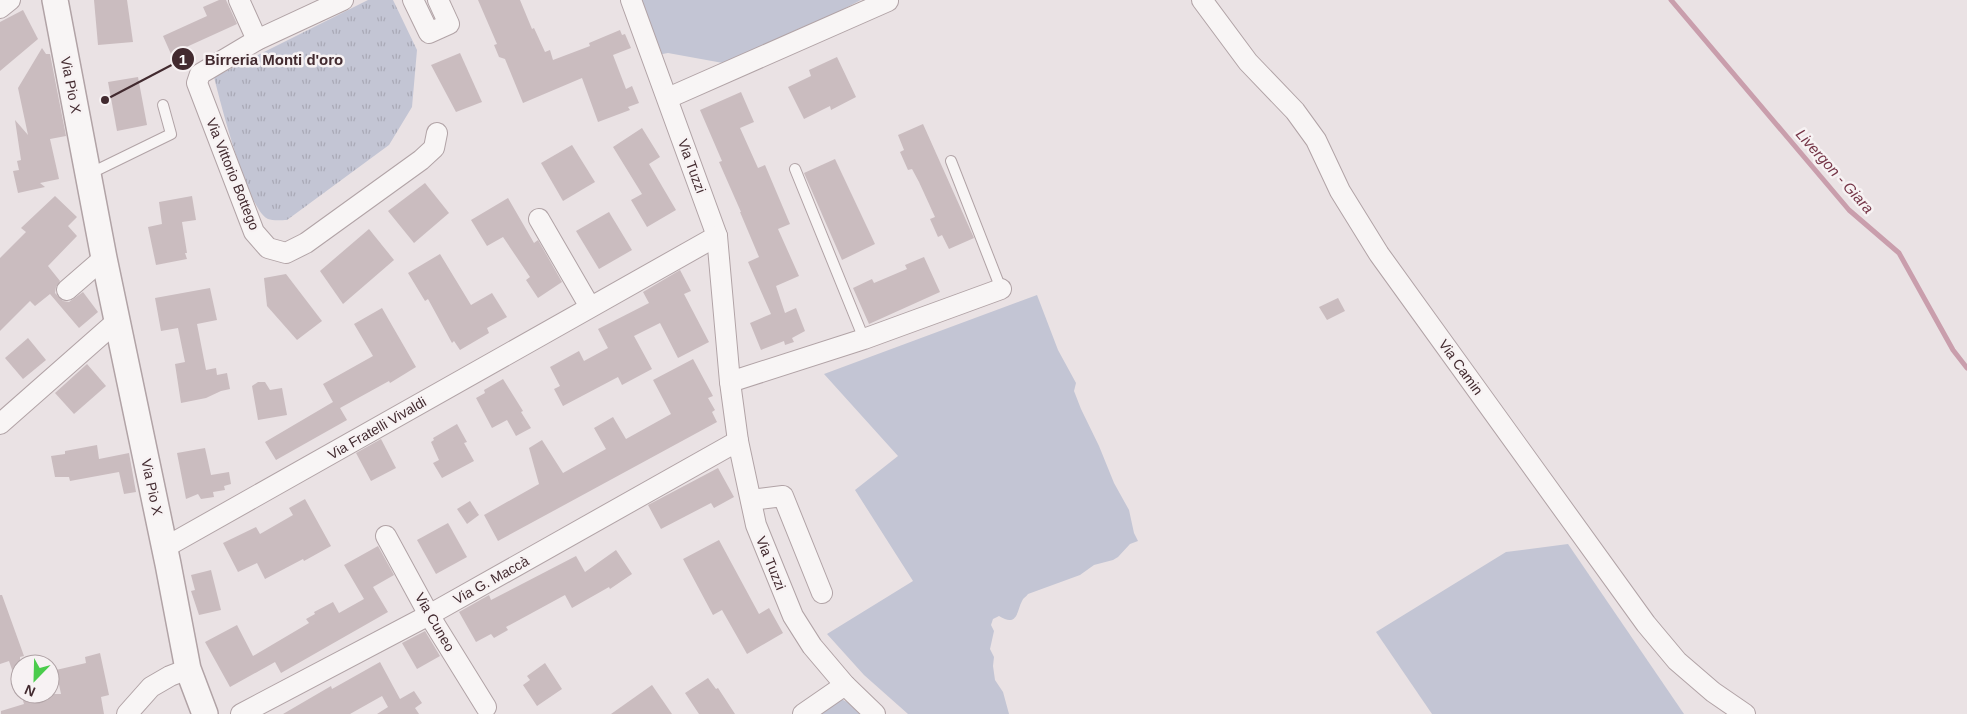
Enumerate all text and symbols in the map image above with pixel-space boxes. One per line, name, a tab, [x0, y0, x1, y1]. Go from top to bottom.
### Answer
callout: Birreria Monti d'oro	[170, 44, 354, 74]
text: 1	[179, 51, 187, 68]
text: Birreria Monti d'oro	[205, 51, 343, 68]
street label: Via Pio X	[58, 55, 84, 115]
street label: Via Vittorio Bottego	[203, 116, 263, 233]
water label: Livergon - Giara	[1793, 125, 1877, 217]
street label: Via Tuzzi	[675, 137, 709, 195]
street label: Via Camin	[1436, 336, 1486, 398]
street label: Via Fratelli Vivaldi	[325, 393, 429, 463]
street label: Via Pio X	[138, 457, 166, 517]
street label: Via Tuzzi	[753, 534, 789, 592]
street label: Via G. Maccà	[450, 553, 532, 607]
street label: Via Cuneo	[412, 590, 458, 654]
north arrow	[10, 654, 60, 704]
text: N	[22, 682, 38, 700]

